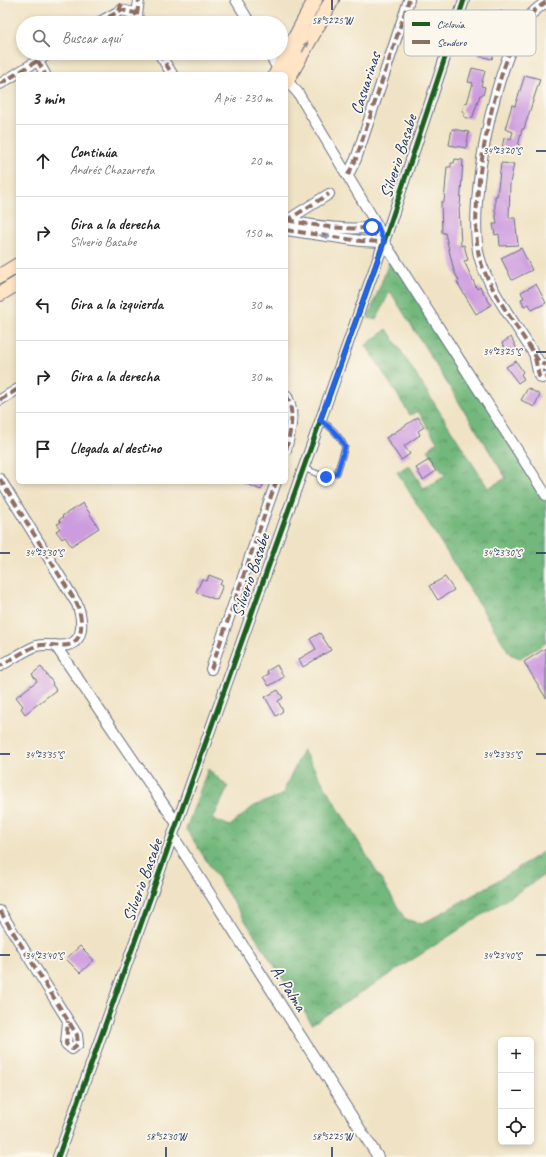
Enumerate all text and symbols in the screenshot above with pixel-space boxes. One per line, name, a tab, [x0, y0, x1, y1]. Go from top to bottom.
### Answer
legend	[404, 10, 536, 56]
text: 58°52'25"W	[312, 14, 354, 27]
search box	[16, 16, 288, 60]
text: Ciclovía	[437, 17, 466, 31]
icon: search	[30, 27, 52, 49]
text: Buscar aquí	[62, 29, 121, 48]
text: Sendero	[437, 35, 468, 49]
one-way arrow	[301, 42, 308, 53]
street label: Casuarinas	[346, 47, 386, 117]
text: 3 min	[32, 88, 65, 109]
text: A pie · 230 m	[214, 90, 272, 106]
street label: Silverio Basabe	[375, 110, 422, 201]
text: Continúa	[70, 143, 117, 162]
text: 34°23'20"S	[483, 144, 523, 157]
icon: ahead	[32, 150, 54, 172]
text: 20 m	[250, 153, 272, 169]
text: Andrés Chazarreta	[70, 162, 154, 178]
text: Gira a la derecha	[70, 215, 159, 234]
route start	[363, 218, 381, 236]
icon: right	[32, 222, 54, 244]
text: 150 m	[244, 225, 272, 241]
one-way arrow	[319, 233, 331, 239]
text: Silverio Basabe	[70, 234, 136, 250]
icon: left	[32, 294, 54, 316]
text: Gira a la izquierda	[70, 295, 163, 314]
text: 30 m	[250, 297, 272, 313]
text: 34°23'25"S	[483, 345, 523, 358]
icon: right	[32, 366, 54, 388]
text: Gira a la derecha	[70, 367, 159, 386]
text: 30 m	[250, 369, 272, 385]
icon: arrive	[32, 438, 54, 460]
text: Llegada al destino	[70, 439, 161, 458]
route end	[317, 468, 335, 486]
street label: Silverio Basabe	[226, 529, 275, 620]
text: 34°23'30"S	[25, 546, 65, 559]
text: 34°23'30"S	[483, 546, 523, 559]
text: 34°23'35"S	[25, 748, 65, 761]
text: 34°23'35"S	[483, 748, 523, 761]
street label: Silverio Basabe	[118, 835, 168, 924]
text: 34°23'40"S	[25, 949, 65, 962]
text: 34°23'40"S	[483, 949, 523, 962]
street label: A. Palma	[266, 961, 312, 1016]
map controls	[498, 1037, 534, 1145]
button: +	[498, 1037, 534, 1073]
button: −	[498, 1073, 534, 1109]
button: locate	[498, 1109, 534, 1145]
text: 58°52'30"W	[146, 1130, 188, 1143]
text: 58°52'25"W	[312, 1130, 354, 1143]

